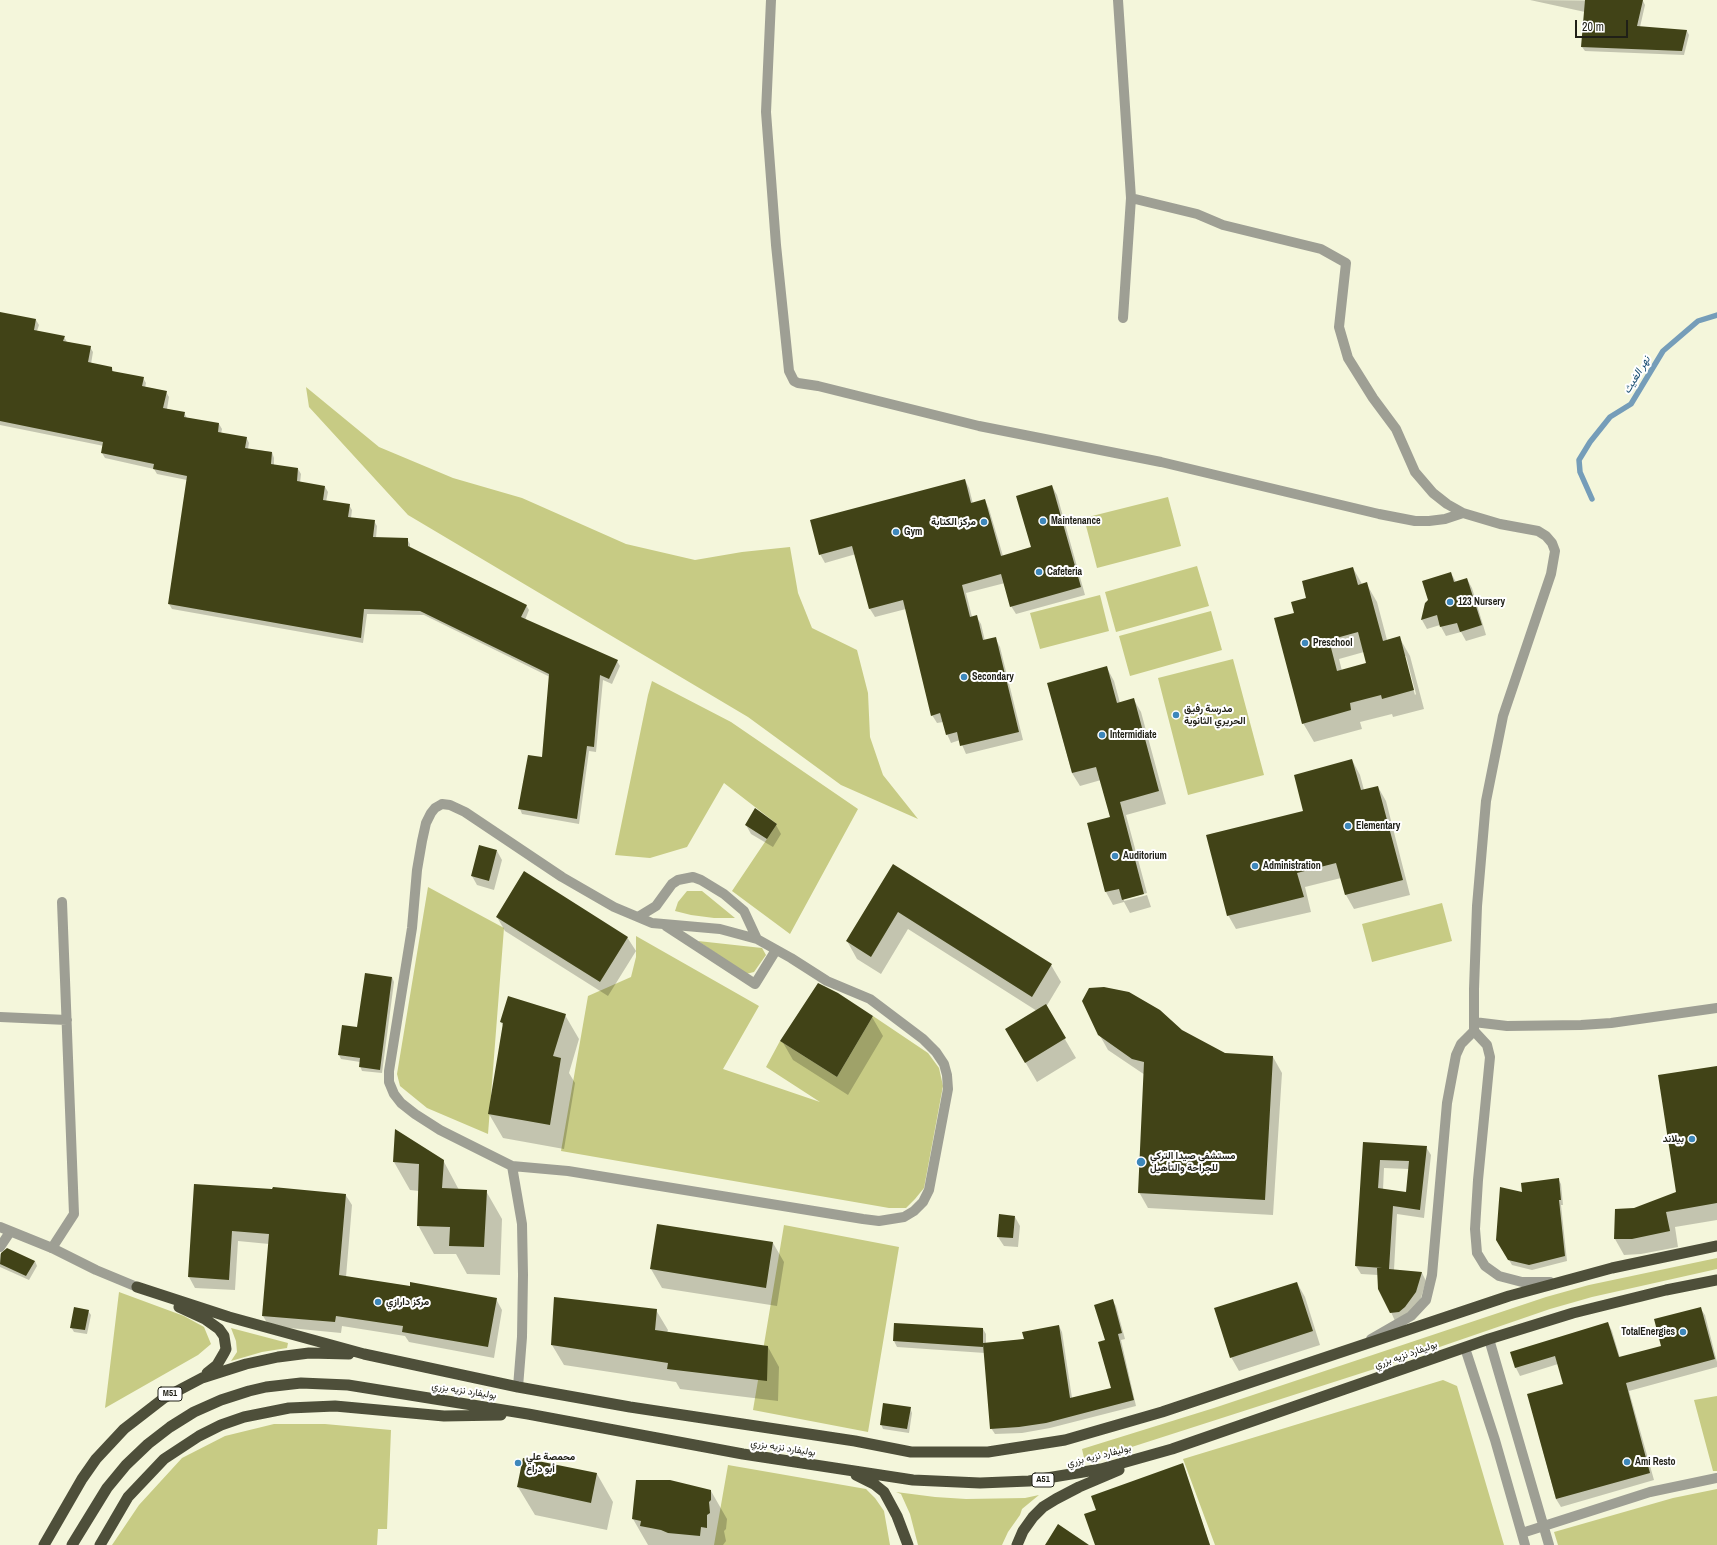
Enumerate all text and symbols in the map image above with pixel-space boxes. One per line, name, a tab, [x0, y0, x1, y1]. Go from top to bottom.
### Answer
scale bar	[1577, 12, 1630, 38]
text: 20 m	[1582, 19, 1604, 35]
water label: نهر الغيث	[1621, 354, 1653, 396]
place label: Maintenance	[1051, 515, 1101, 527]
place label: مركز الكتابة	[931, 516, 976, 528]
marker: Maintenance	[1038, 516, 1048, 526]
marker: مركز الكتابة	[979, 517, 989, 527]
place label: Gym	[904, 526, 922, 538]
marker: Gym	[891, 527, 901, 537]
place label: Cafeteria	[1047, 566, 1082, 578]
marker: Cafeteria	[1034, 567, 1044, 577]
place label: 123 Nursery	[1458, 596, 1505, 608]
marker: 123 Nursery	[1445, 597, 1455, 607]
place label: Preschool	[1313, 637, 1353, 649]
marker: Preschool	[1300, 638, 1310, 648]
place label: Secondary	[972, 671, 1014, 683]
marker: Secondary	[959, 672, 969, 682]
place label: مدرسة رفيق الحريري الثانوية	[1184, 703, 1246, 726]
marker: مدرسة رفيق الحريري الثانوية	[1171, 710, 1181, 720]
place label: Intermidiate	[1110, 729, 1156, 741]
marker: Intermidiate	[1097, 730, 1107, 740]
place label: Elementary	[1356, 820, 1400, 832]
marker: Elementary	[1343, 821, 1353, 831]
place label: Auditorium	[1123, 850, 1167, 862]
marker: Auditorium	[1110, 851, 1120, 861]
place label: Administration	[1263, 860, 1321, 872]
marker: Administration	[1250, 861, 1260, 871]
place label: بيلاند	[1663, 1133, 1684, 1145]
marker: بيلاند	[1687, 1134, 1697, 1144]
place label: مستشفى صيدا التركي للجراحة والتأهيل	[1150, 1150, 1235, 1174]
marker: مستشفى صيدا التركي للجراحة والتأهيل	[1135, 1156, 1147, 1168]
place label: مركز دارازي	[386, 1296, 429, 1308]
marker: مركز دارازي	[373, 1297, 383, 1307]
place label: TotalEnergies	[1621, 1326, 1675, 1338]
marker: TotalEnergies	[1678, 1327, 1688, 1337]
street label: بوليفارد نزيه بزري	[1373, 1339, 1439, 1371]
street label: بوليفارد نزيه بزري	[431, 1380, 497, 1402]
road number: M51	[158, 1387, 182, 1401]
street label: بوليفارد نزيه بزري	[750, 1437, 816, 1459]
street label: بوليفارد نزيه بزري	[1066, 1442, 1132, 1470]
place label: محمصة علي أبو دراع	[526, 1451, 575, 1474]
place label: Ami Resto	[1635, 1456, 1676, 1468]
marker: Ami Resto	[1622, 1457, 1632, 1467]
marker: محمصة علي أبو دراع	[513, 1458, 523, 1468]
road number: A51	[1032, 1473, 1054, 1487]

